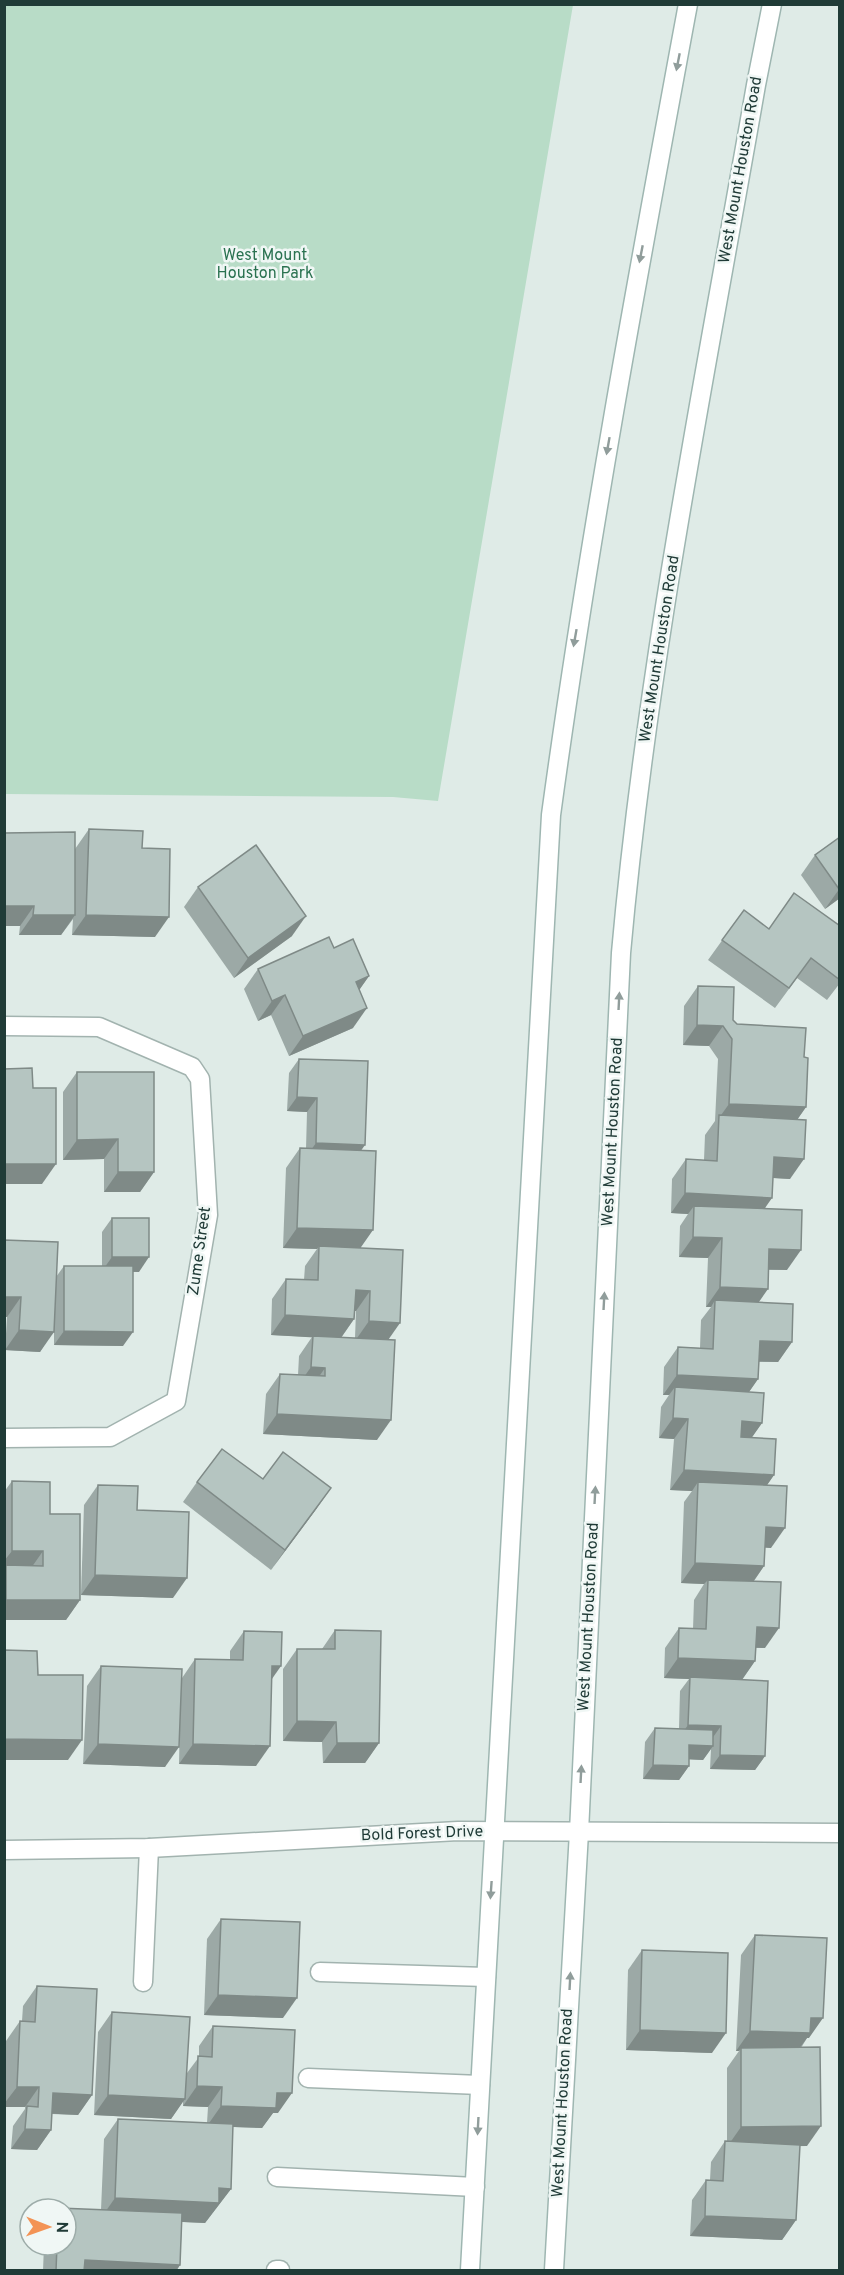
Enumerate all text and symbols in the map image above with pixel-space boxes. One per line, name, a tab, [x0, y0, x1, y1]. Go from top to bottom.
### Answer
one-way arrow	[673, 53, 682, 72]
street label: West Mount Houston Road	[715, 75, 767, 265]
one-way arrow	[636, 244, 645, 263]
park label: West Mount Houston Park	[216, 246, 314, 284]
one-way arrow	[603, 436, 612, 455]
street label: West Mount Houston Road	[635, 554, 685, 744]
one-way arrow	[571, 629, 580, 648]
one-way arrow	[615, 991, 624, 1010]
street label: West Mount Houston Road	[598, 1037, 628, 1227]
street label: Zume Street	[184, 1205, 216, 1297]
one-way arrow	[600, 1291, 609, 1310]
one-way arrow	[590, 1486, 599, 1505]
street label: West Mount Houston Road	[574, 1522, 604, 1712]
one-way arrow	[577, 1764, 586, 1783]
street label: Bold Forest Drive	[360, 1822, 484, 1846]
one-way arrow	[487, 1880, 496, 1899]
one-way arrow	[565, 1972, 574, 1991]
street label: West Mount Houston Road	[548, 2008, 578, 2198]
one-way arrow	[473, 2117, 482, 2136]
north arrow	[18, 2197, 78, 2257]
text: N	[51, 2221, 71, 2233]

